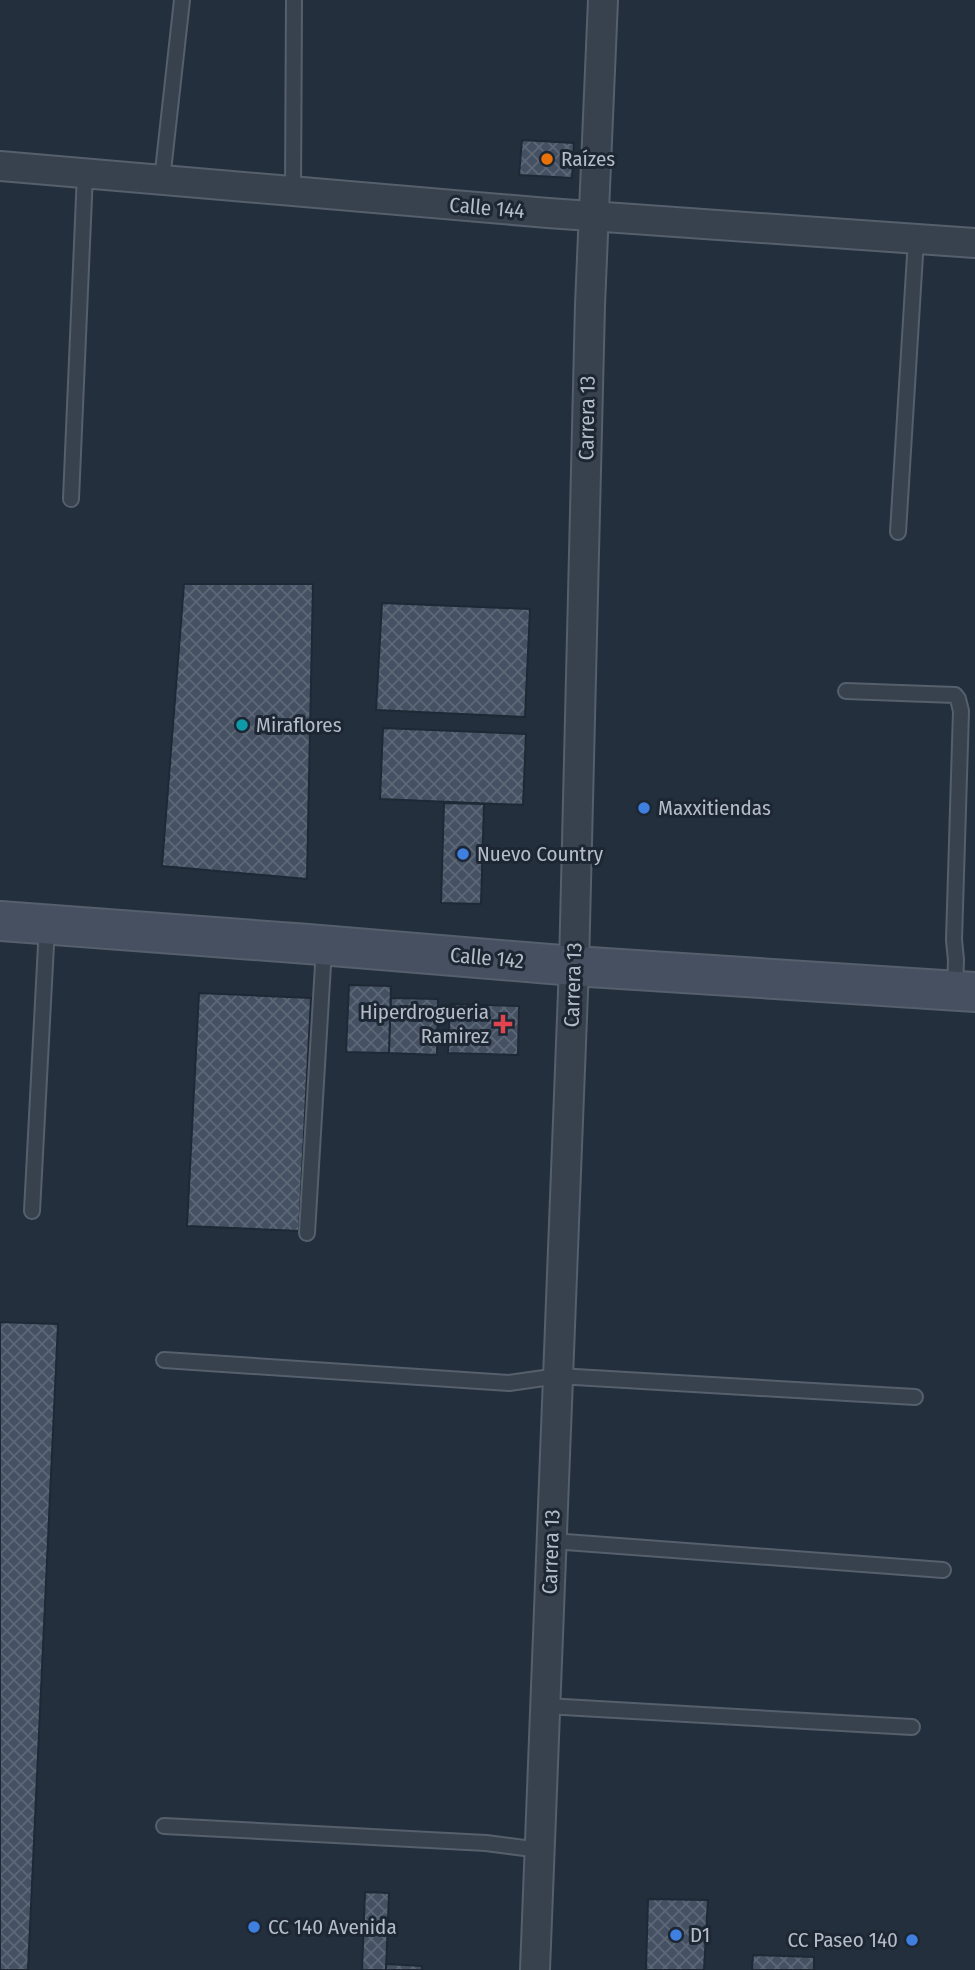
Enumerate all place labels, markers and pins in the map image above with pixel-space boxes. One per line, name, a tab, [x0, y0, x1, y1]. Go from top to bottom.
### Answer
place label: Raízes	[561, 146, 615, 172]
marker: Raízes	[539, 151, 555, 167]
place label: Miraflores	[256, 712, 342, 738]
marker: Miraflores	[234, 717, 250, 733]
place label: Maxxitiendas	[658, 795, 771, 821]
marker: Maxxitiendas	[636, 800, 652, 816]
place label: Nuevo Country	[477, 841, 604, 867]
marker: Nuevo Country	[455, 846, 471, 862]
place label: Hiperdrogueria Ramirez	[360, 999, 489, 1049]
marker: Hiperdrogueria Ramirez	[495, 1016, 511, 1032]
place label: CC 140 Avenida	[268, 1914, 397, 1940]
marker: CC 140 Avenida	[246, 1919, 262, 1935]
place label: D1	[690, 1922, 710, 1948]
marker: D1	[668, 1927, 684, 1943]
place label: CC Paseo 140	[787, 1927, 898, 1953]
marker: CC Paseo 140	[904, 1932, 920, 1948]

